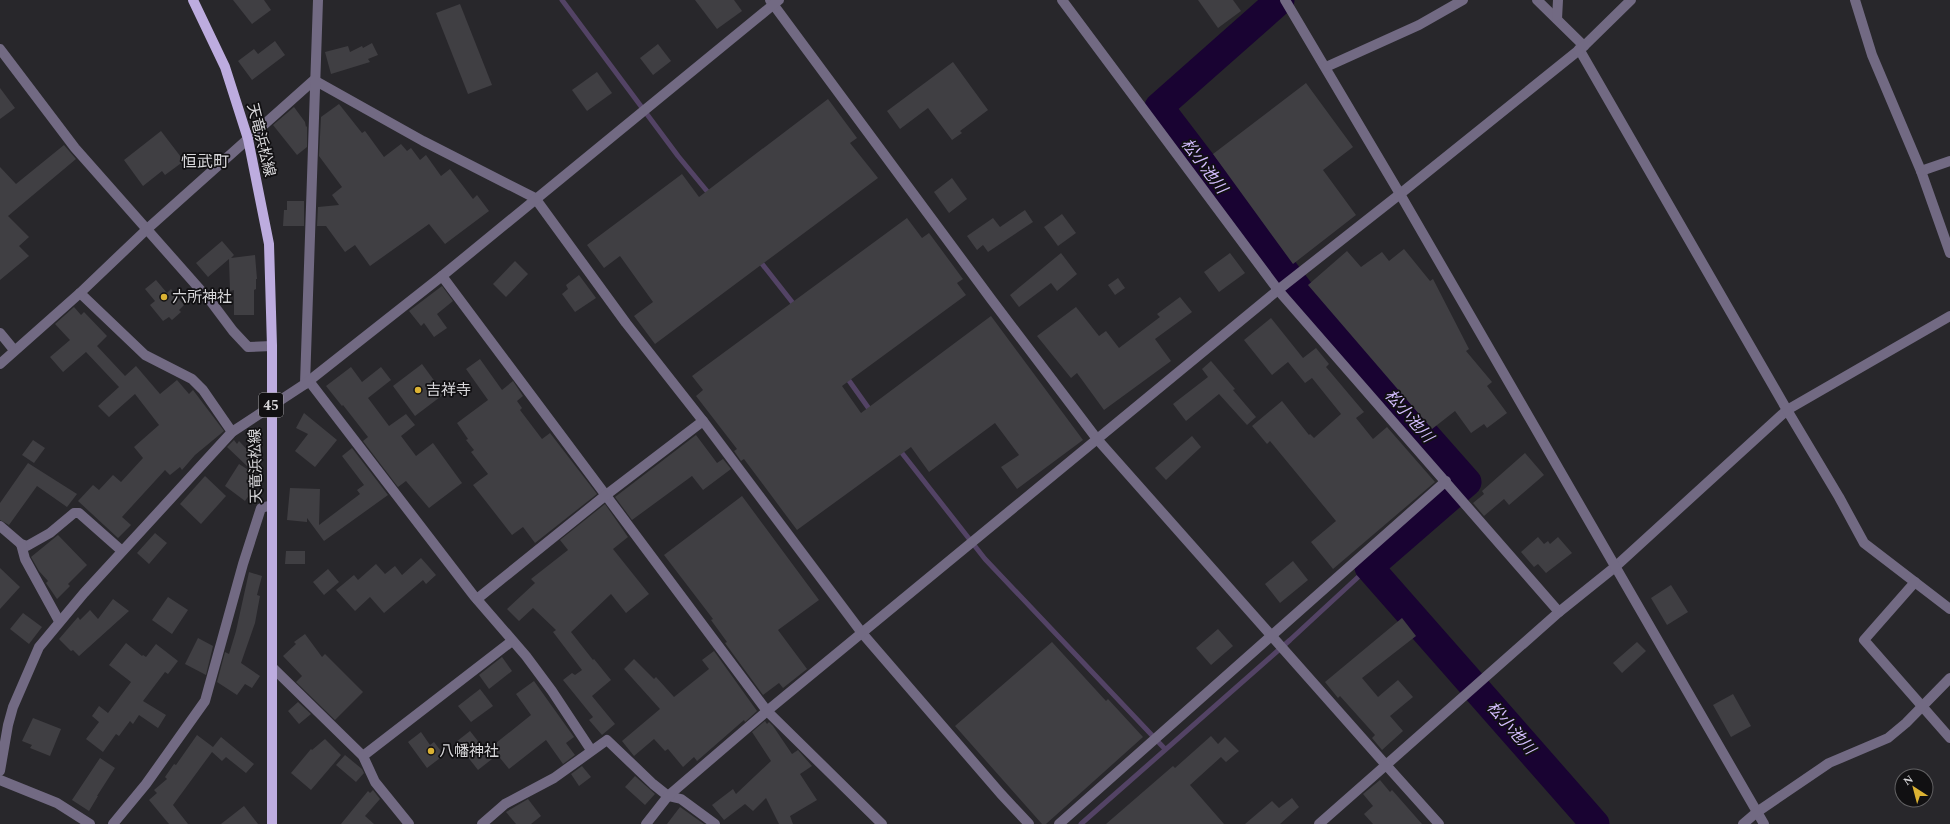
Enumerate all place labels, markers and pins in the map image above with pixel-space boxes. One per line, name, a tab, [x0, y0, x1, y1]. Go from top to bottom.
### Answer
place label: 六所神社	[172, 286, 232, 309]
marker: 六所神社	[159, 292, 169, 302]
place label: 吉祥寺	[426, 379, 471, 402]
marker: 吉祥寺	[413, 385, 423, 395]
place label: 八幡神社	[439, 740, 499, 763]
marker: 八幡神社	[426, 746, 436, 756]

